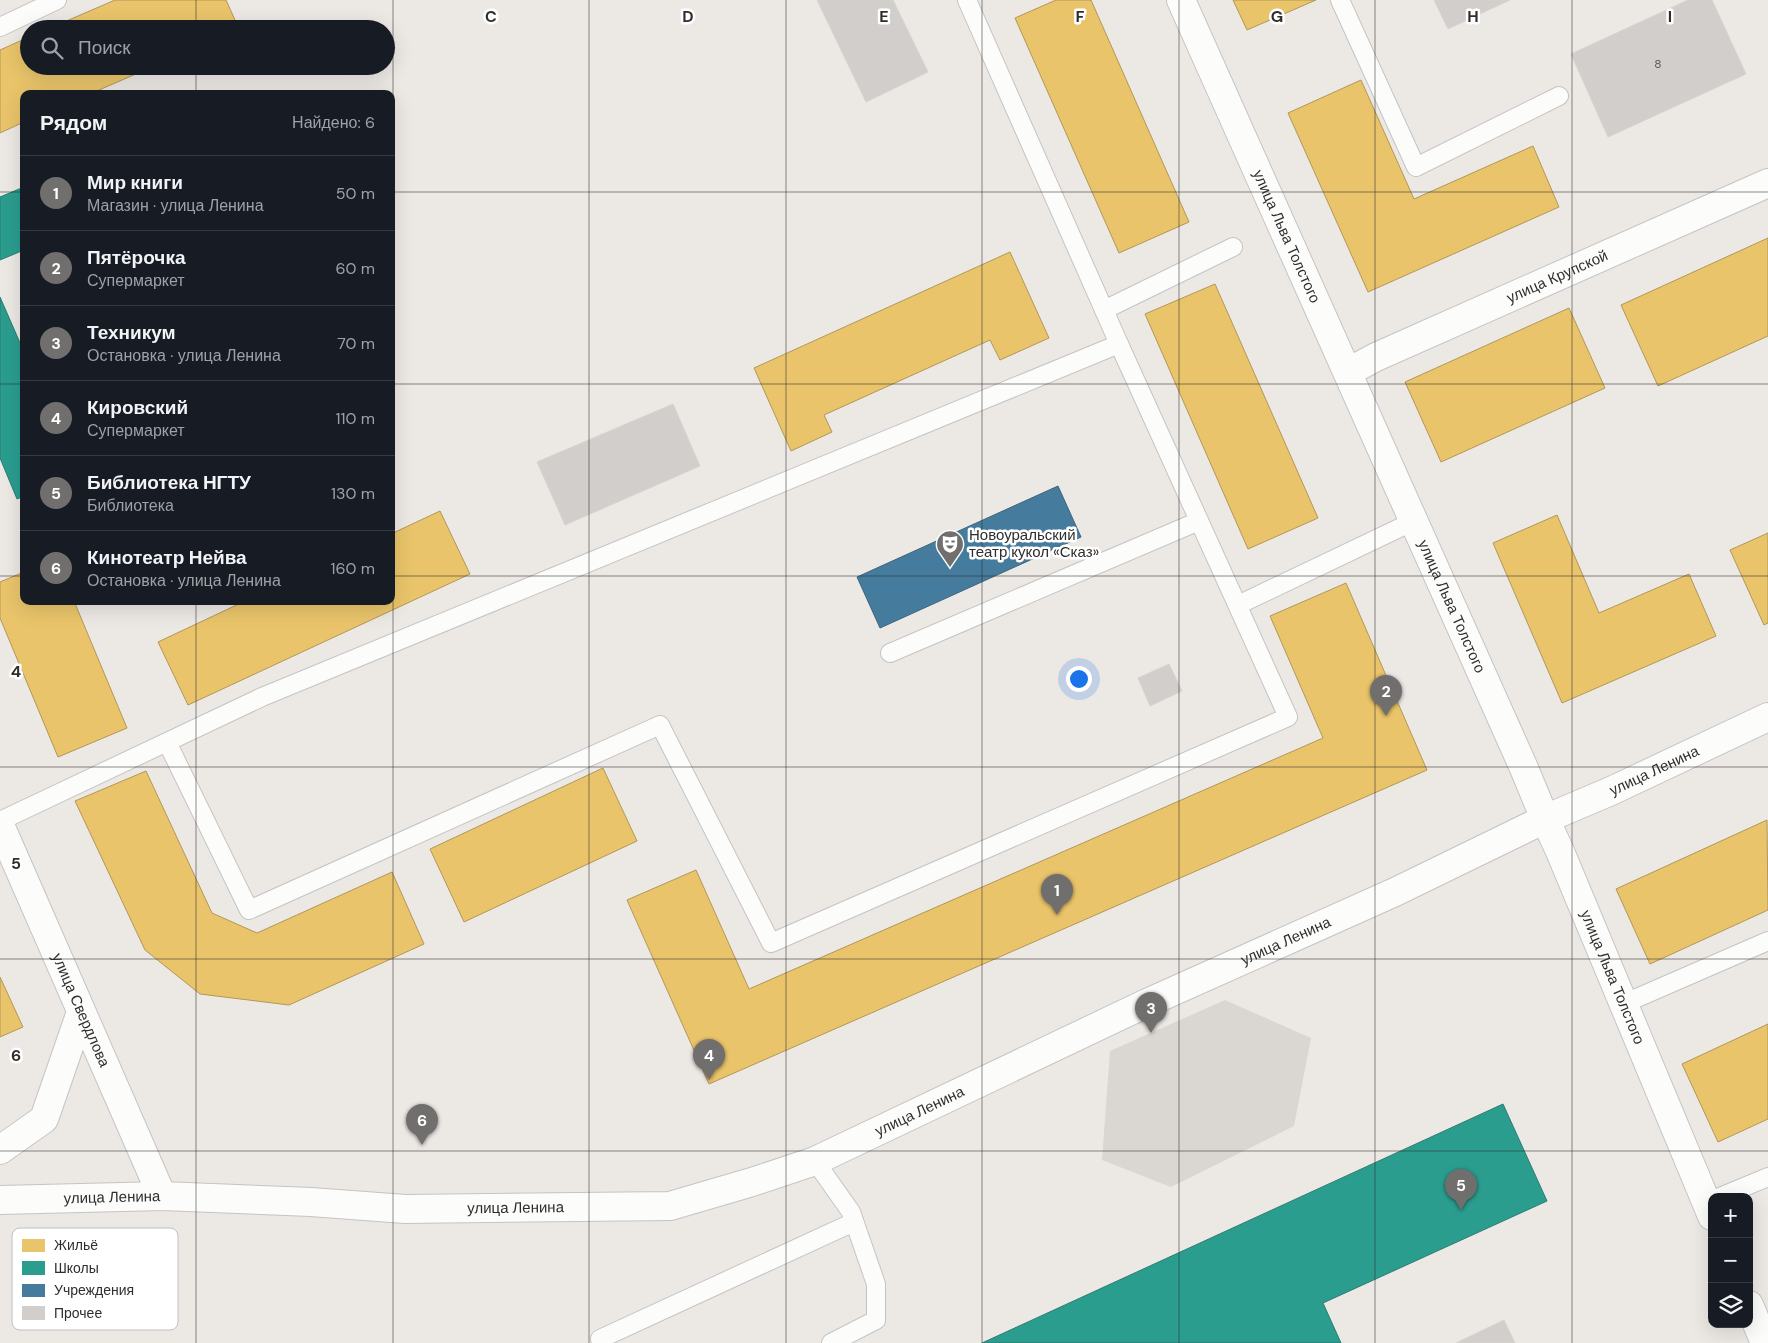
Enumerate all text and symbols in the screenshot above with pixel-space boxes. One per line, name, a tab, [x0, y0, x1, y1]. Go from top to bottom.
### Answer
text: C	[485, 6, 497, 27]
text: D	[682, 6, 694, 27]
text: E	[879, 6, 889, 27]
text: F	[1076, 6, 1085, 27]
text: G	[1271, 6, 1283, 27]
text: H	[1467, 6, 1479, 27]
text: I	[1668, 6, 1672, 27]
search box	[20, 20, 395, 75]
icon: search	[38, 34, 66, 62]
text: Поиск	[78, 35, 131, 60]
house number: 8	[1654, 56, 1662, 72]
text: Рядом	[40, 109, 107, 137]
text: Найдено: 6	[292, 112, 375, 133]
street label: улица Льва Толстого	[1248, 167, 1325, 306]
text: Мир книги	[87, 170, 183, 195]
text: 1	[53, 183, 59, 204]
text: 50 m	[336, 183, 375, 204]
text: Магазин · улица Ленина	[87, 195, 264, 216]
text: Пятёрочка	[87, 245, 185, 270]
street label: улица Крупской	[1503, 245, 1611, 308]
text: 2	[51, 258, 61, 279]
text: 60 m	[335, 258, 375, 279]
text: Супермаркет	[87, 270, 185, 291]
text: Техникум	[87, 320, 176, 345]
text: 3	[51, 333, 61, 354]
text: 70 m	[337, 333, 375, 354]
text: Остановка · улица Ленина	[87, 345, 281, 366]
text: Кировский	[87, 395, 188, 420]
text: 4	[51, 408, 61, 429]
text: 110 m	[336, 408, 375, 429]
text: Супермаркет	[87, 420, 185, 441]
text: Библиотека НГТУ	[87, 470, 251, 495]
text: 5	[51, 483, 61, 504]
text: 130 m	[331, 483, 375, 504]
text: Библиотека	[87, 495, 174, 516]
place label: Новоуральский театр кукол «Сказ»	[969, 525, 1100, 562]
theatre icon: Новоуральский театр кукол «Сказ»	[935, 529, 965, 568]
street label: улица Льва Толстого	[1413, 537, 1490, 676]
text: Кинотеатр Нейва	[87, 545, 247, 570]
text: 6	[51, 558, 61, 579]
text: 160 m	[331, 558, 375, 579]
text: Остановка · улица Ленина	[87, 570, 281, 591]
text: 4	[11, 661, 21, 682]
your location	[1066, 666, 1092, 692]
pin: 2	[1370, 675, 1402, 716]
street label: улица Ленина	[1606, 741, 1703, 800]
text: 5	[11, 853, 21, 874]
pin: 1	[1041, 874, 1073, 915]
street label: улица Льва Толстого	[1576, 907, 1649, 1047]
street label: улица Ленина	[1238, 912, 1335, 970]
street label: улица Свердлова	[47, 950, 115, 1071]
pin: 3	[1135, 992, 1167, 1033]
pin: 4	[693, 1039, 725, 1080]
text: 6	[11, 1045, 21, 1066]
street label: улица Ленина	[871, 1081, 968, 1141]
pin: 6	[406, 1104, 438, 1145]
pin: 5	[1445, 1169, 1477, 1210]
street label: улица Ленина	[63, 1186, 161, 1208]
map controls	[1708, 1193, 1753, 1328]
button: +	[1708, 1193, 1753, 1238]
street label: улица Ленина	[467, 1197, 565, 1218]
legend	[12, 1228, 178, 1330]
text: Жильё	[54, 1236, 98, 1254]
button: −	[1708, 1238, 1753, 1283]
text: Школы	[54, 1259, 99, 1277]
text: Учреждения	[54, 1281, 134, 1299]
button: layers	[1708, 1283, 1753, 1328]
text: Прочее	[54, 1304, 102, 1322]

